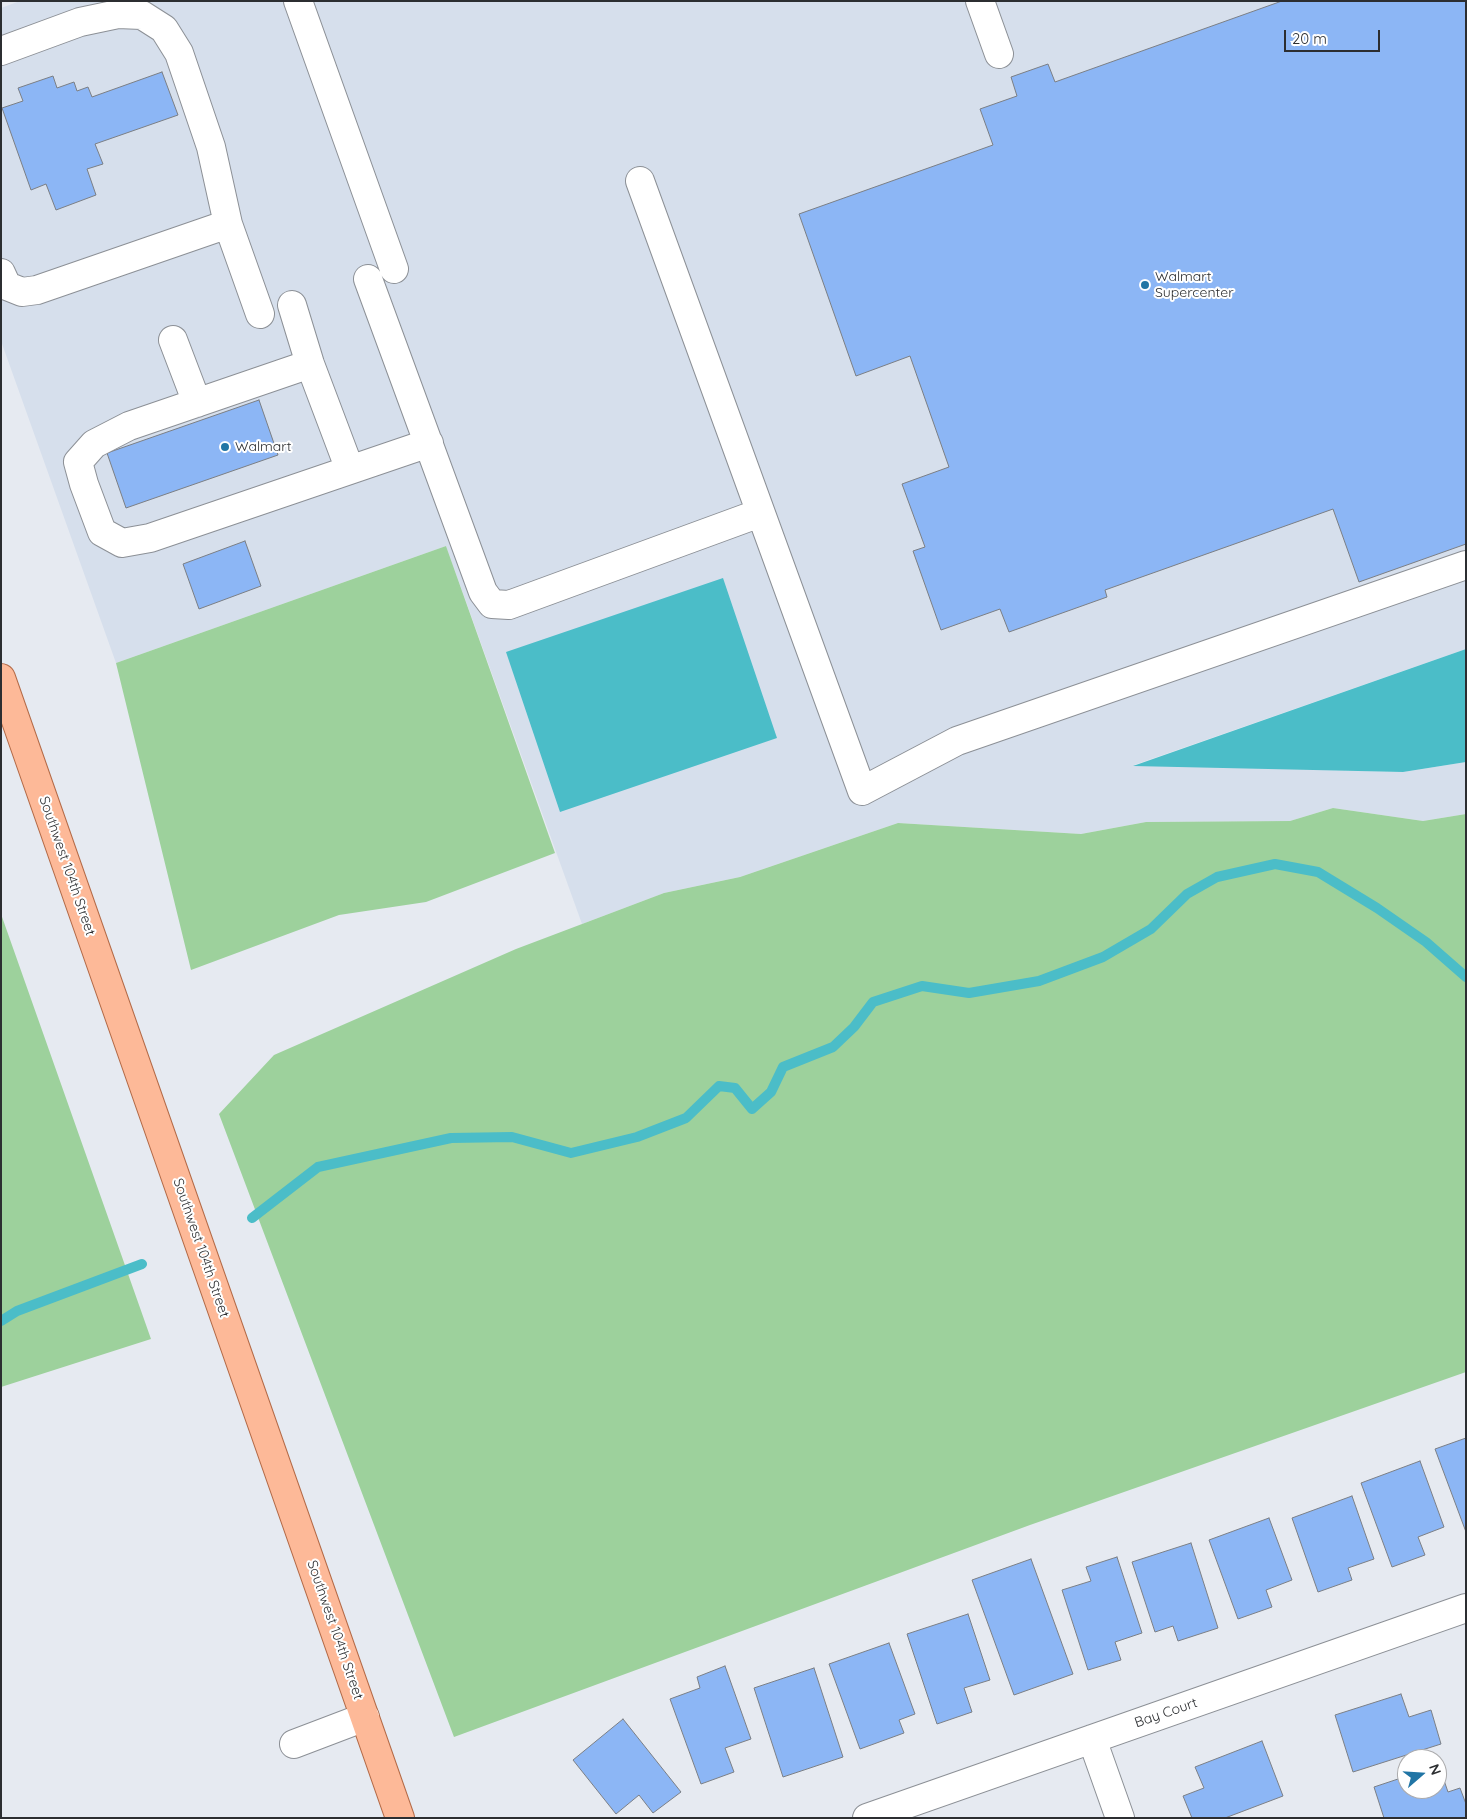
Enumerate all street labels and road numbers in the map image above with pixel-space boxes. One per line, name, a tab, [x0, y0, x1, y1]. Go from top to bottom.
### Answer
street label: Southwest 104th Street	[35, 794, 99, 938]
street label: Southwest 104th Street	[169, 1176, 233, 1320]
street label: Southwest 104th Street	[303, 1558, 367, 1702]
street label: Bay Court	[1133, 1694, 1199, 1732]

